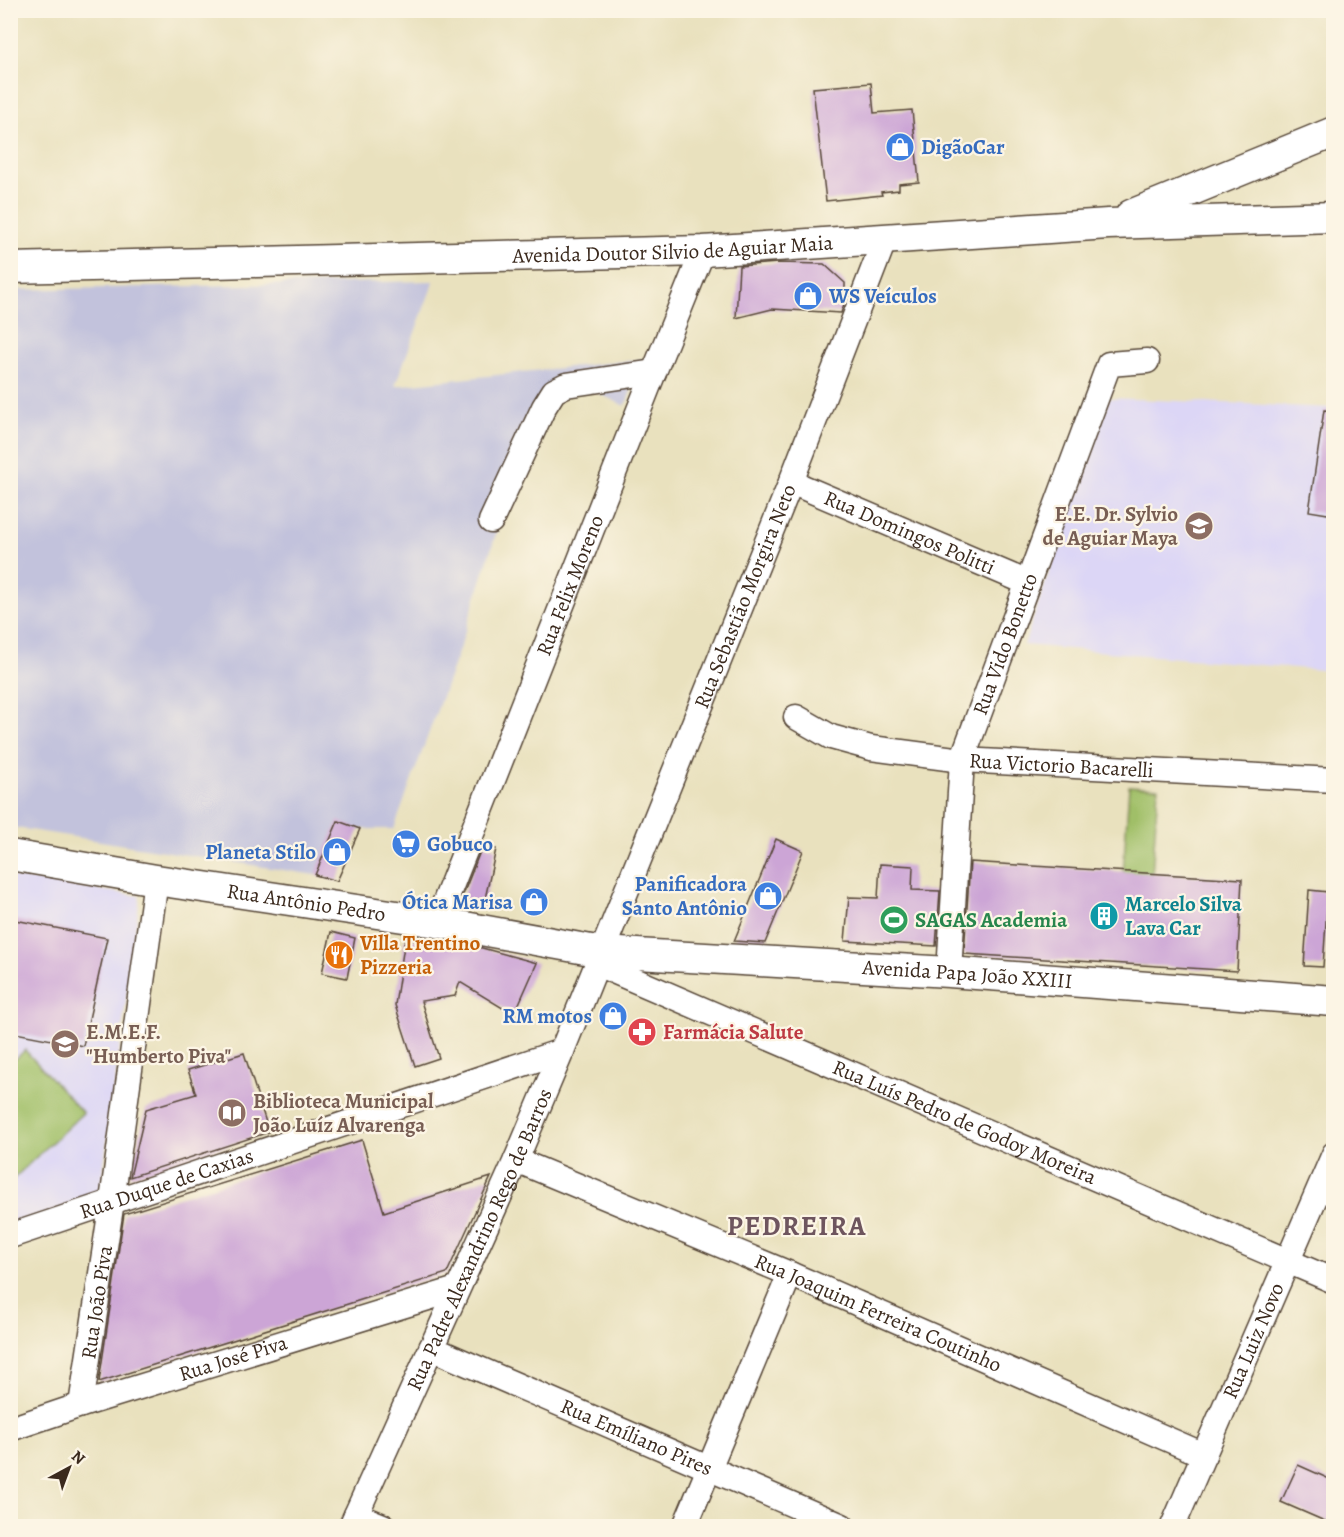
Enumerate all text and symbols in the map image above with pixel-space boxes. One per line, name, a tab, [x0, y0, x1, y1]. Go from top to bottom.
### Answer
shop icon: DigãoCar	[884, 131, 916, 163]
place label: DigãoCar	[921, 133, 1005, 161]
street label: Avenida Doutor Silvio de Aguiar Maia	[511, 228, 834, 270]
shop icon: WS Veículos	[792, 280, 824, 312]
place label: WS Veículos	[828, 282, 937, 310]
street label: Rua Sebastião Morgira Neto	[687, 480, 803, 713]
street label: Rua Domingos Politti	[820, 484, 1000, 581]
place label: E.E. Dr. Sylvio de Aguiar Maya	[1043, 500, 1179, 552]
school or university icon: E.E. Dr. Sylvio de Aguiar Maya	[1183, 510, 1215, 542]
street label: Rua Felix Moreno	[529, 511, 610, 660]
street label: Rua Vido Bonetto	[966, 569, 1044, 719]
street label: Rua Victorio Bacarelli	[968, 746, 1154, 784]
supermarket icon: Gobuco	[390, 828, 422, 860]
place label: Gobuco	[427, 830, 493, 858]
shop icon: Planeta Stilo	[321, 836, 353, 868]
place label: Planeta Stilo	[205, 838, 316, 866]
place label: Panificadora Santo Antônio	[622, 870, 748, 922]
street label: Rua Antônio Pedro	[225, 877, 387, 928]
shop icon: Panificadora Santo Antônio	[752, 880, 784, 912]
shop icon: Ótica Marisa	[518, 886, 550, 918]
place label: Ótica Marisa	[402, 888, 514, 916]
place label: Marcelo Silva Lava Car	[1125, 890, 1243, 942]
building icon: Marcelo Silva Lava Car	[1088, 900, 1120, 932]
sports icon: SAGAS Academia	[878, 904, 910, 936]
place label: SAGAS Academia	[915, 906, 1068, 934]
place label: Villa Trentino Pizzeria	[359, 929, 481, 981]
restaurant icon: Villa Trentino Pizzeria	[323, 939, 355, 971]
street label: Avenida Papa João XXIII	[861, 953, 1073, 995]
shop icon: RM motos	[597, 1000, 629, 1032]
place label: RM motos	[502, 1002, 592, 1030]
pharmacy icon: Farmácia Salute	[626, 1016, 658, 1048]
place label: E.M.E.F. "Humberto Piva"	[86, 1018, 231, 1070]
place label: Farmácia Salute	[663, 1018, 804, 1046]
school or university icon: E.M.E.F. "Humberto Piva"	[49, 1028, 81, 1060]
street label: Rua Luís Pedro de Godoy Moreira	[828, 1053, 1101, 1191]
street label: Rua Padre Alexandrino Rego de Barros	[400, 1084, 559, 1395]
place label: Biblioteca Municipal João Luíz Alvarenga	[253, 1087, 434, 1139]
library icon: Biblioteca Municipal João Luíz Alvarenga	[216, 1097, 248, 1129]
street label: Rua Duque de Caxias	[76, 1141, 257, 1226]
district label: PEDREIRA	[727, 1208, 867, 1244]
street label: Rua João Piva	[74, 1243, 119, 1361]
street label: Rua Joaquim Ferreira Coutinho	[750, 1247, 1006, 1379]
street label: Rua Luiz Novo	[1216, 1278, 1291, 1403]
street label: Rua José Piva	[175, 1328, 291, 1388]
street label: Rua Emíliano Pires	[556, 1392, 717, 1482]
north arrow	[39, 1438, 99, 1498]
text: N	[67, 1445, 90, 1470]

